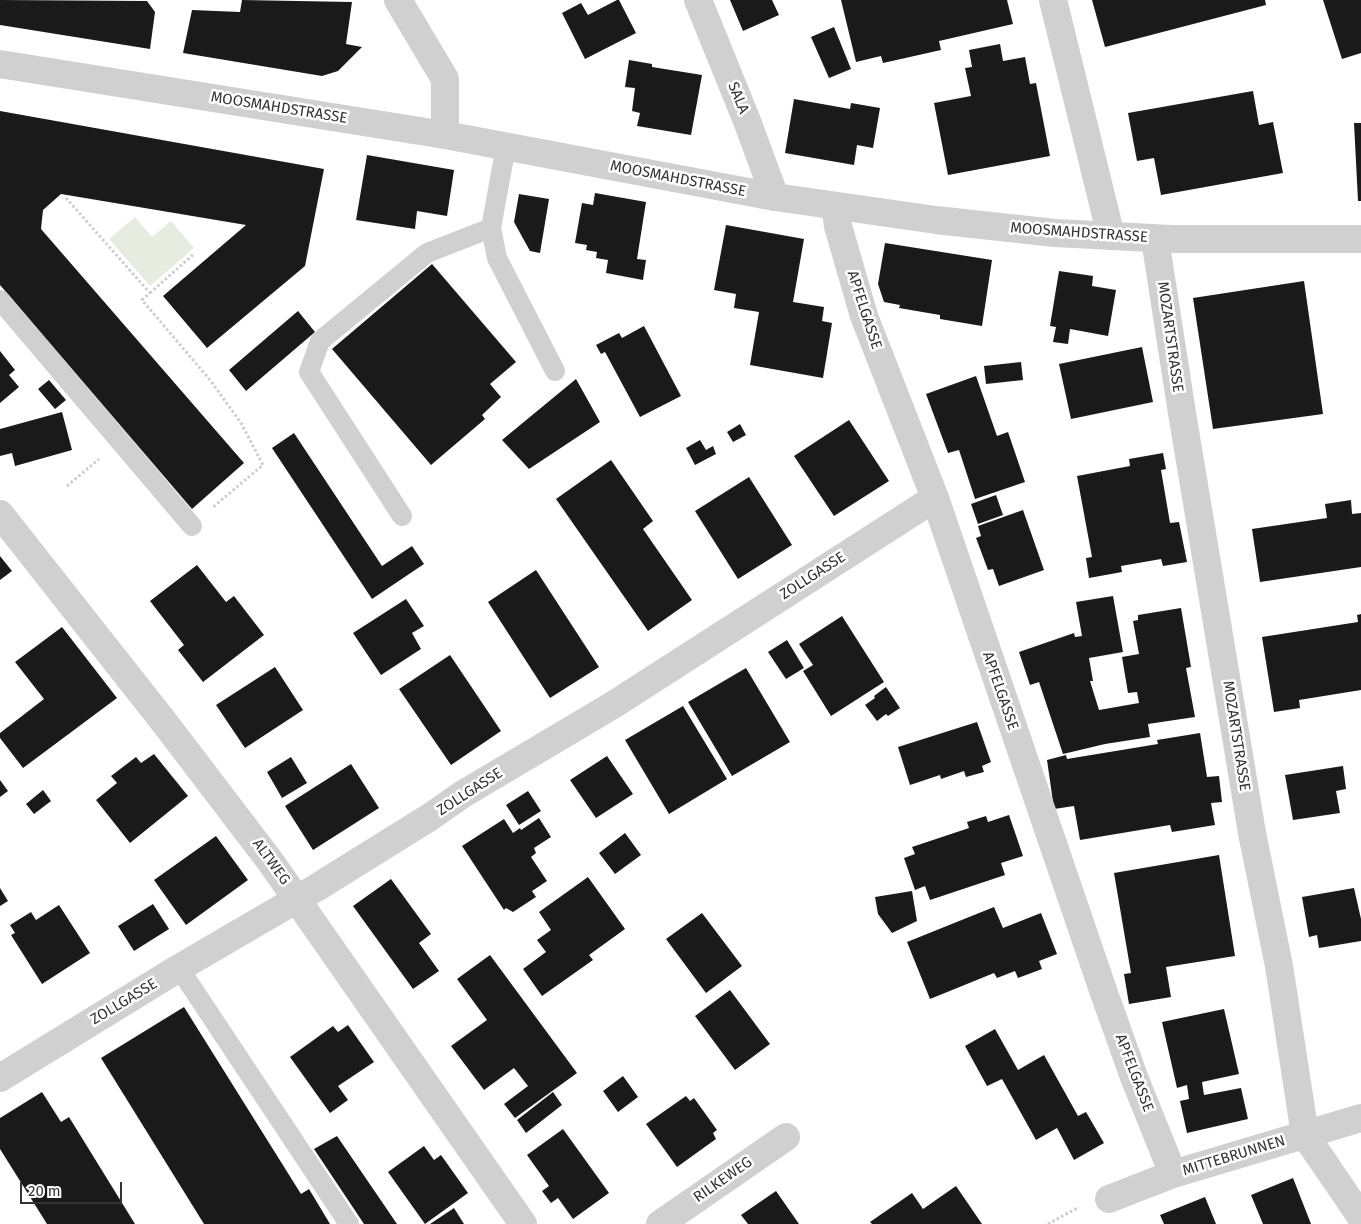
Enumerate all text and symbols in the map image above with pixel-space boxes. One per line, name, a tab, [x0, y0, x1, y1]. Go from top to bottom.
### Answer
street label: SALA	[724, 79, 752, 117]
street label: MOOSMAHDSTRASSE	[209, 88, 349, 128]
street label: MOOSMAHDSTRASSE	[609, 157, 747, 201]
street label: MOOSMAHDSTRASSE	[1010, 219, 1148, 247]
street label: APFELGASSE	[843, 268, 885, 352]
street label: MOZARTSTRASSE	[1153, 280, 1187, 394]
street label: ZOLLGASSE	[777, 548, 849, 604]
street label: APFELGASSE	[978, 649, 1022, 733]
street label: MOZARTSTRASSE	[1218, 679, 1254, 793]
street label: ZOLLGASSE	[434, 764, 506, 820]
street label: ALTWEG	[248, 836, 294, 888]
street label: ZOLLGASSE	[87, 975, 161, 1029]
street label: APFELGASSE	[1111, 1032, 1157, 1114]
street label: MITTEBRUNNEN	[1180, 1132, 1288, 1180]
street label: RILKEWEG	[690, 1153, 756, 1207]
scale bar	[22, 1172, 125, 1204]
text: 20 m	[28, 1182, 61, 1200]

